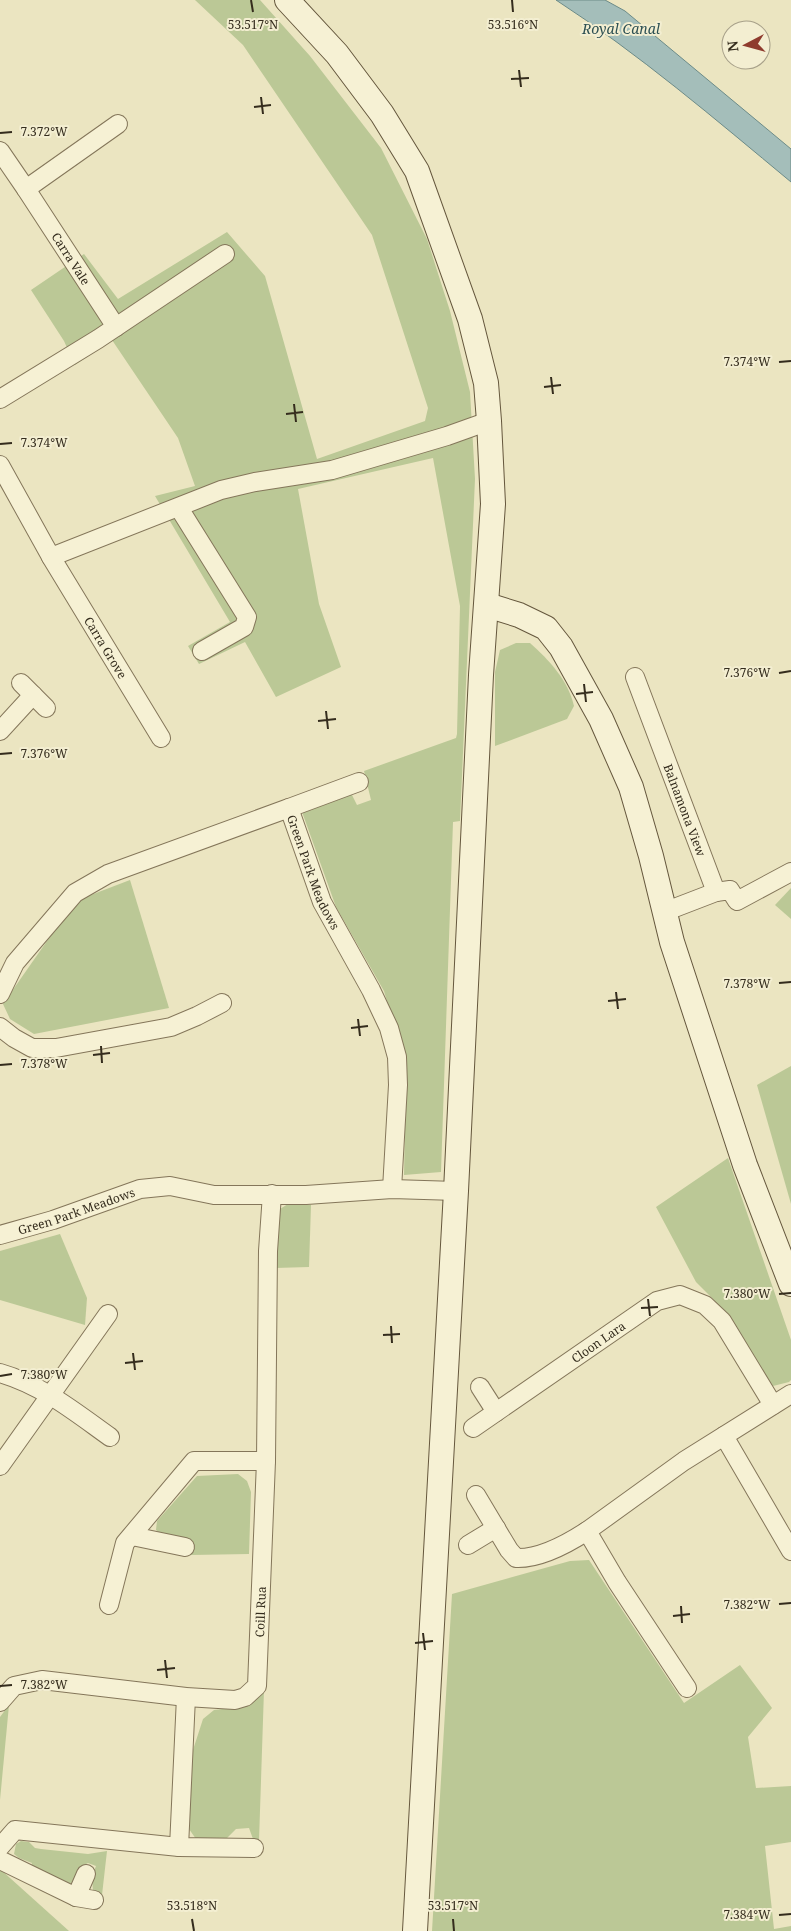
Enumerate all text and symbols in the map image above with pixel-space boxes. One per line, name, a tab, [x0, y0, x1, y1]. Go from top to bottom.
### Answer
text: 53.517°N	[228, 16, 278, 33]
text: 53.516°N	[488, 16, 538, 33]
water label: Royal Canal	[581, 19, 661, 38]
north arrow	[721, 20, 771, 70]
text: N	[723, 40, 743, 53]
text: 7.372°W	[20, 123, 68, 140]
street label: Carra Vale	[48, 229, 95, 288]
text: 7.374°W	[723, 353, 771, 370]
text: 7.374°W	[20, 434, 68, 451]
street label: Carra Grove	[81, 613, 131, 682]
text: 7.376°W	[723, 664, 771, 681]
text: 7.376°W	[20, 745, 68, 762]
street label: Balnamona View	[660, 761, 710, 859]
street label: Green Park Meadows	[283, 812, 344, 932]
text: 7.378°W	[723, 975, 771, 992]
text: 7.378°W	[20, 1055, 68, 1072]
street label: Green Park Meadows	[16, 1183, 137, 1238]
text: 7.380°W	[723, 1285, 771, 1302]
street label: Cloon Lara	[568, 1317, 629, 1366]
text: 7.380°W	[20, 1366, 68, 1383]
street label: Coill Rua	[250, 1586, 269, 1638]
text: 7.382°W	[723, 1596, 771, 1613]
text: 7.382°W	[20, 1676, 68, 1693]
text: 53.518°N	[167, 1897, 217, 1914]
text: 53.517°N	[428, 1897, 478, 1914]
text: 7.384°W	[723, 1906, 771, 1923]

